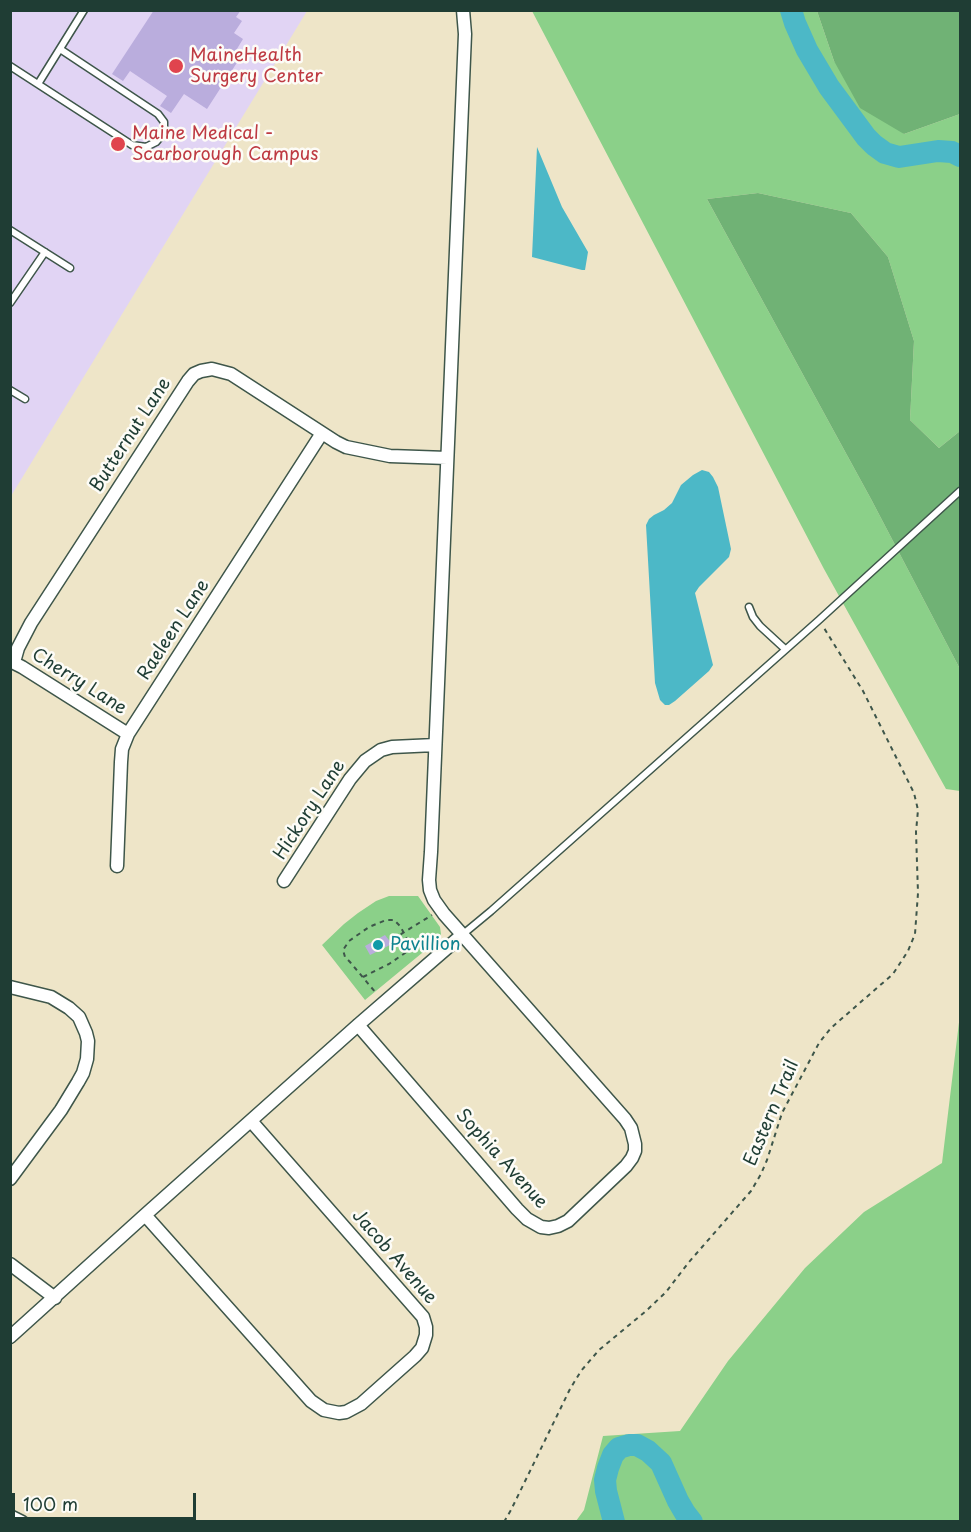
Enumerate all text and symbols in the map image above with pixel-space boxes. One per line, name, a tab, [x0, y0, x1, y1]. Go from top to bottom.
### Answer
place label: MaineHealth Surgery Center	[190, 45, 323, 88]
marker: MaineHealth Surgery Center	[167, 57, 185, 75]
place label: Maine Medical - Scarborough Campus	[132, 123, 319, 166]
marker: Maine Medical - Scarborough Campus	[109, 135, 127, 153]
street label: Butternut Lane	[86, 374, 176, 496]
street label: Raeleen Lane	[134, 576, 214, 684]
street label: Cherry Lane	[28, 644, 130, 720]
street label: Hickory Lane	[270, 756, 350, 864]
place label: Pavillion	[390, 934, 461, 956]
marker: Pavillion	[371, 938, 385, 952]
street label: Eastern Trail	[740, 1057, 804, 1169]
street label: Sophia Avenue	[451, 1105, 551, 1213]
street label: Jacob Avenue	[347, 1205, 441, 1309]
scale bar	[15, 1481, 200, 1519]
text: 100 m	[23, 1490, 78, 1517]

